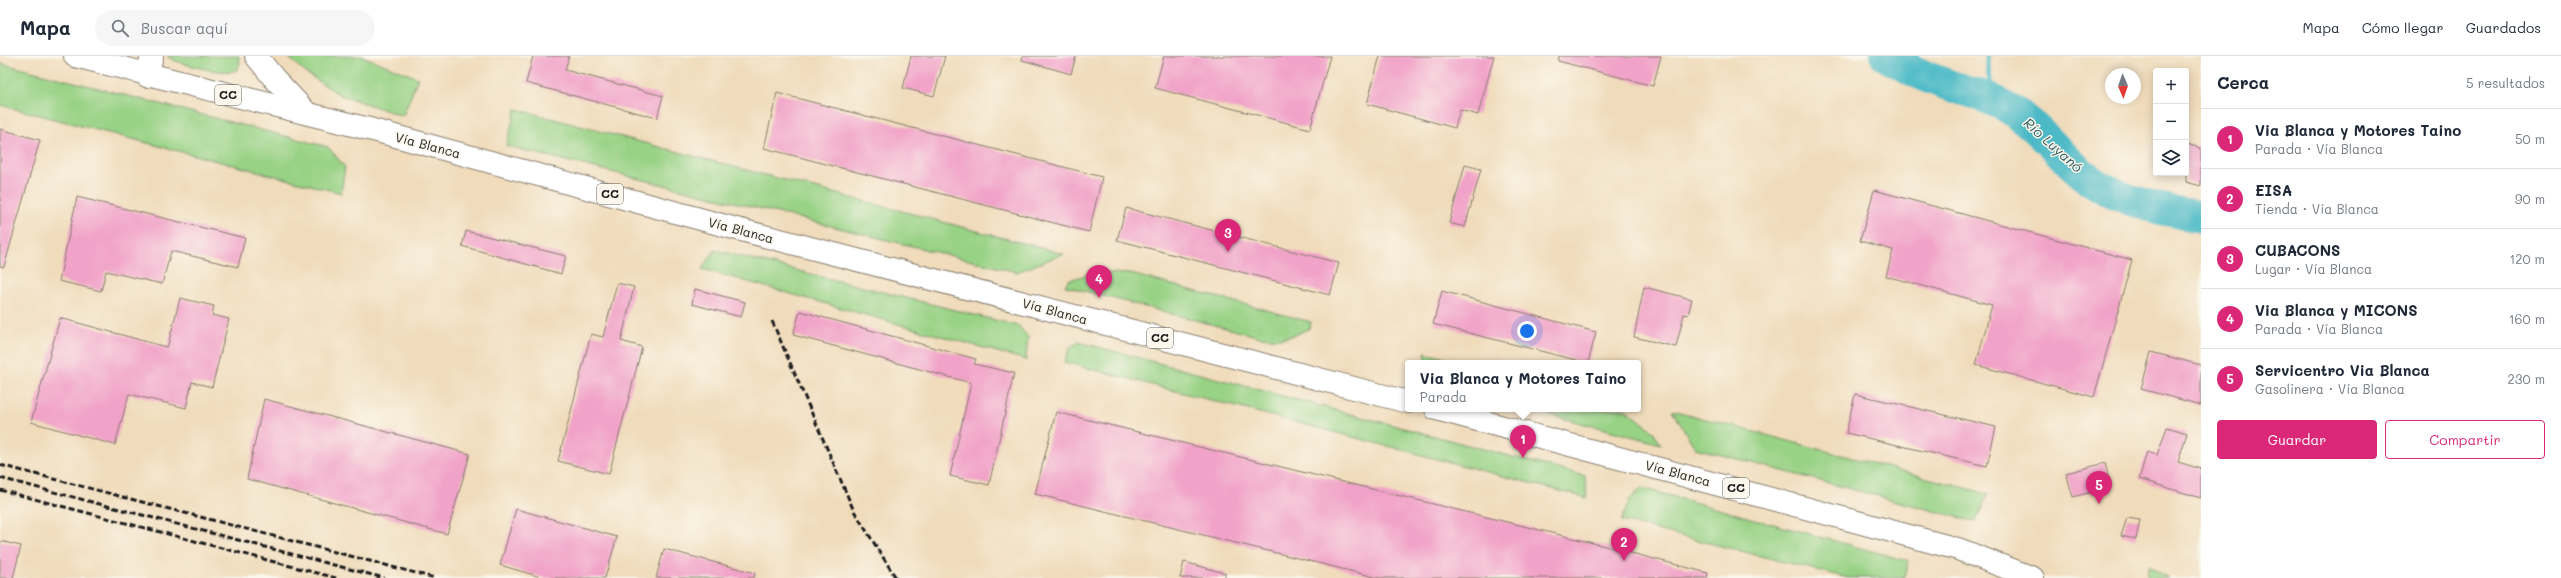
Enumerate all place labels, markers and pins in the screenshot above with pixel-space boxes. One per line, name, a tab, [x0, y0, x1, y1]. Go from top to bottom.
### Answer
pin: 3	[1215, 219, 1241, 252]
pin: 4	[1086, 265, 1112, 298]
pin: 1	[1510, 425, 1536, 458]
pin: 5	[2086, 471, 2112, 504]
pin: 2	[1611, 528, 1637, 561]

